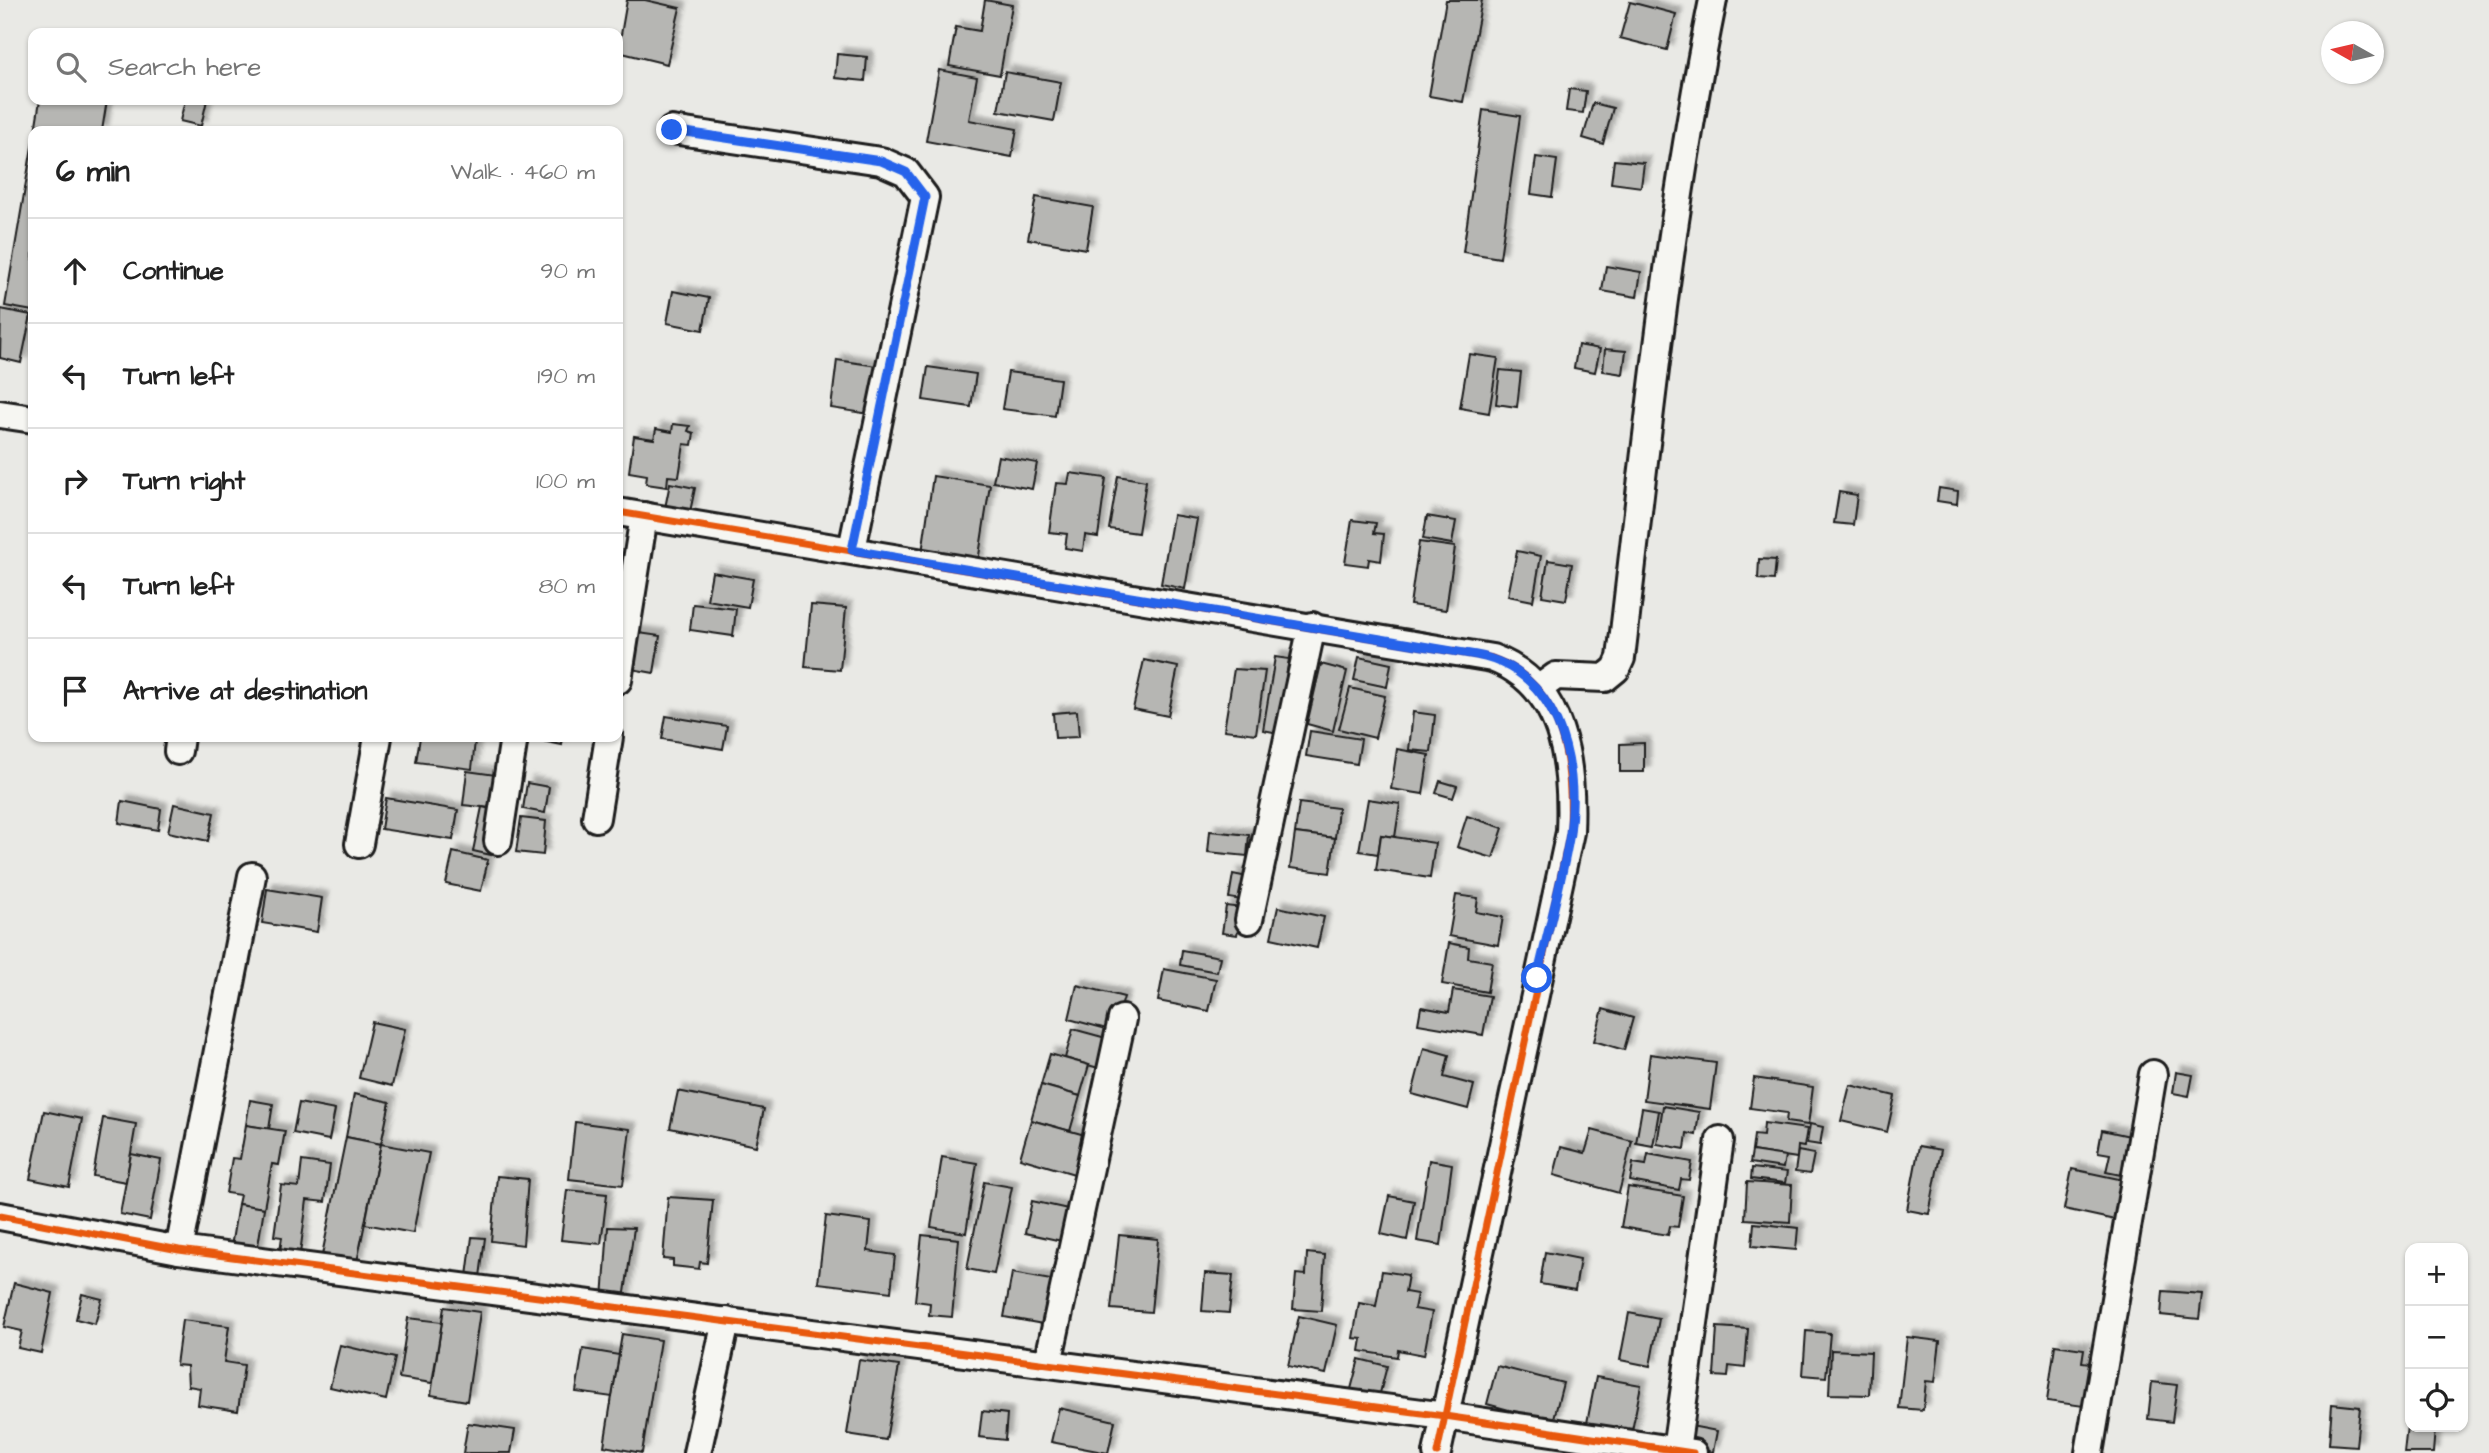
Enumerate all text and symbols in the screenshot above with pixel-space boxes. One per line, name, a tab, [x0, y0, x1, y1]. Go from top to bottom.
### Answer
north arrow	[2321, 21, 2384, 84]
search box	[28, 28, 623, 105]
icon: search	[52, 48, 90, 86]
text: Search here	[108, 49, 261, 85]
route end	[656, 114, 687, 145]
text: 6 min	[56, 151, 130, 193]
text: Walk · 460 m	[451, 156, 595, 188]
icon: ahead	[56, 252, 94, 290]
text: Continue	[123, 253, 224, 289]
text: 90 m	[540, 255, 595, 287]
icon: left	[56, 357, 94, 395]
text: Turn left	[123, 358, 234, 394]
text: 190 m	[537, 360, 595, 392]
icon: right	[56, 462, 94, 500]
text: Turn right	[123, 463, 245, 499]
text: 100 m	[536, 465, 595, 497]
icon: left	[56, 567, 94, 605]
text: Turn left	[123, 568, 234, 604]
text: 80 m	[538, 570, 595, 602]
icon: arrive	[56, 672, 94, 710]
text: Arrive at destination	[123, 673, 368, 709]
route start	[1521, 962, 1552, 993]
map controls	[2405, 1243, 2468, 1432]
button: +	[2405, 1243, 2468, 1306]
button: −	[2405, 1306, 2468, 1369]
button: locate	[2405, 1369, 2468, 1432]

